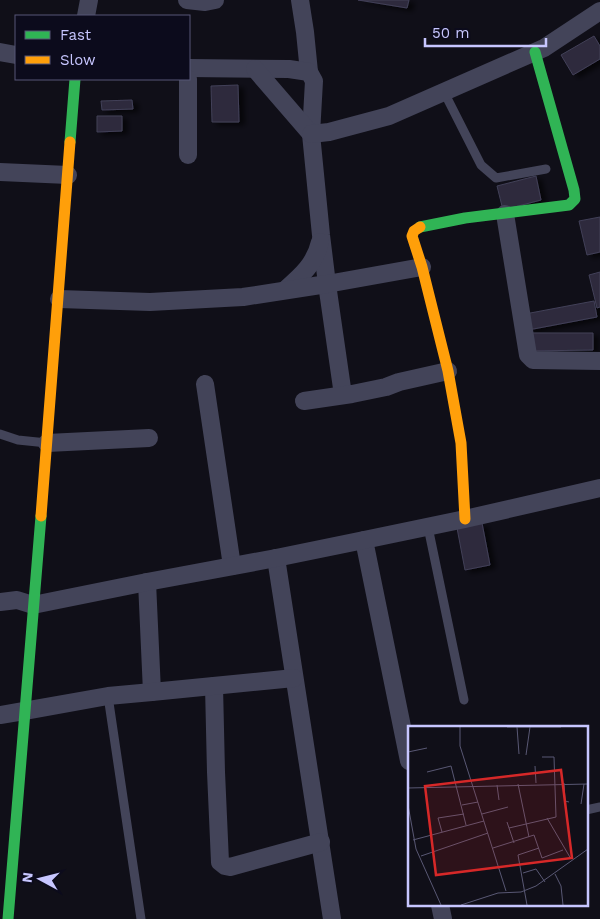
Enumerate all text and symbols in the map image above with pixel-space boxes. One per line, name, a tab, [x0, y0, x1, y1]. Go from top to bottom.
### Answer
legend	[15, 15, 190, 80]
scale bar	[425, 15, 546, 47]
text: 50 m	[432, 24, 469, 42]
text: Fast	[60, 26, 92, 44]
text: Slow	[60, 51, 96, 69]
inset map	[408, 726, 588, 906]
north arrow	[15, 854, 65, 904]
text: N	[19, 871, 36, 884]

